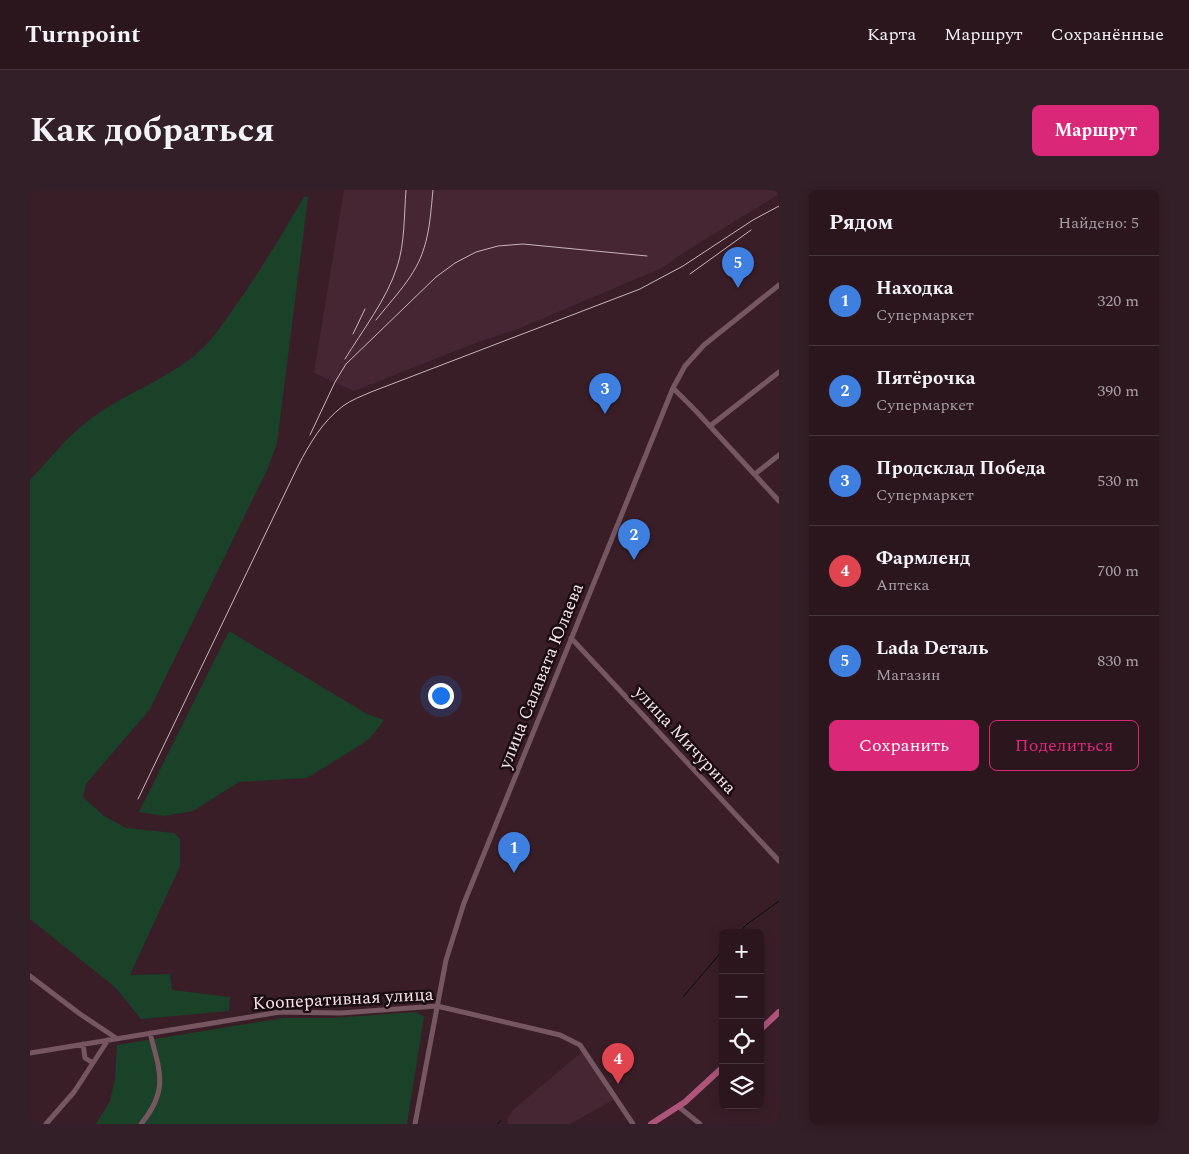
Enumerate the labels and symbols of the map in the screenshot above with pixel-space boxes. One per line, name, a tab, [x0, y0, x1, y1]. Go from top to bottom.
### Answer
pin: 5	[722, 247, 754, 288]
pin: 3	[589, 373, 621, 414]
pin: 2	[618, 519, 650, 560]
street label: улица Салавата Юлаева	[491, 579, 591, 774]
street label: улица Мичурина	[627, 679, 743, 801]
your location	[428, 683, 454, 709]
pin: 1	[498, 832, 530, 873]
street label: Кооперативная улица	[252, 981, 434, 1017]
pin: 4	[602, 1043, 634, 1084]

